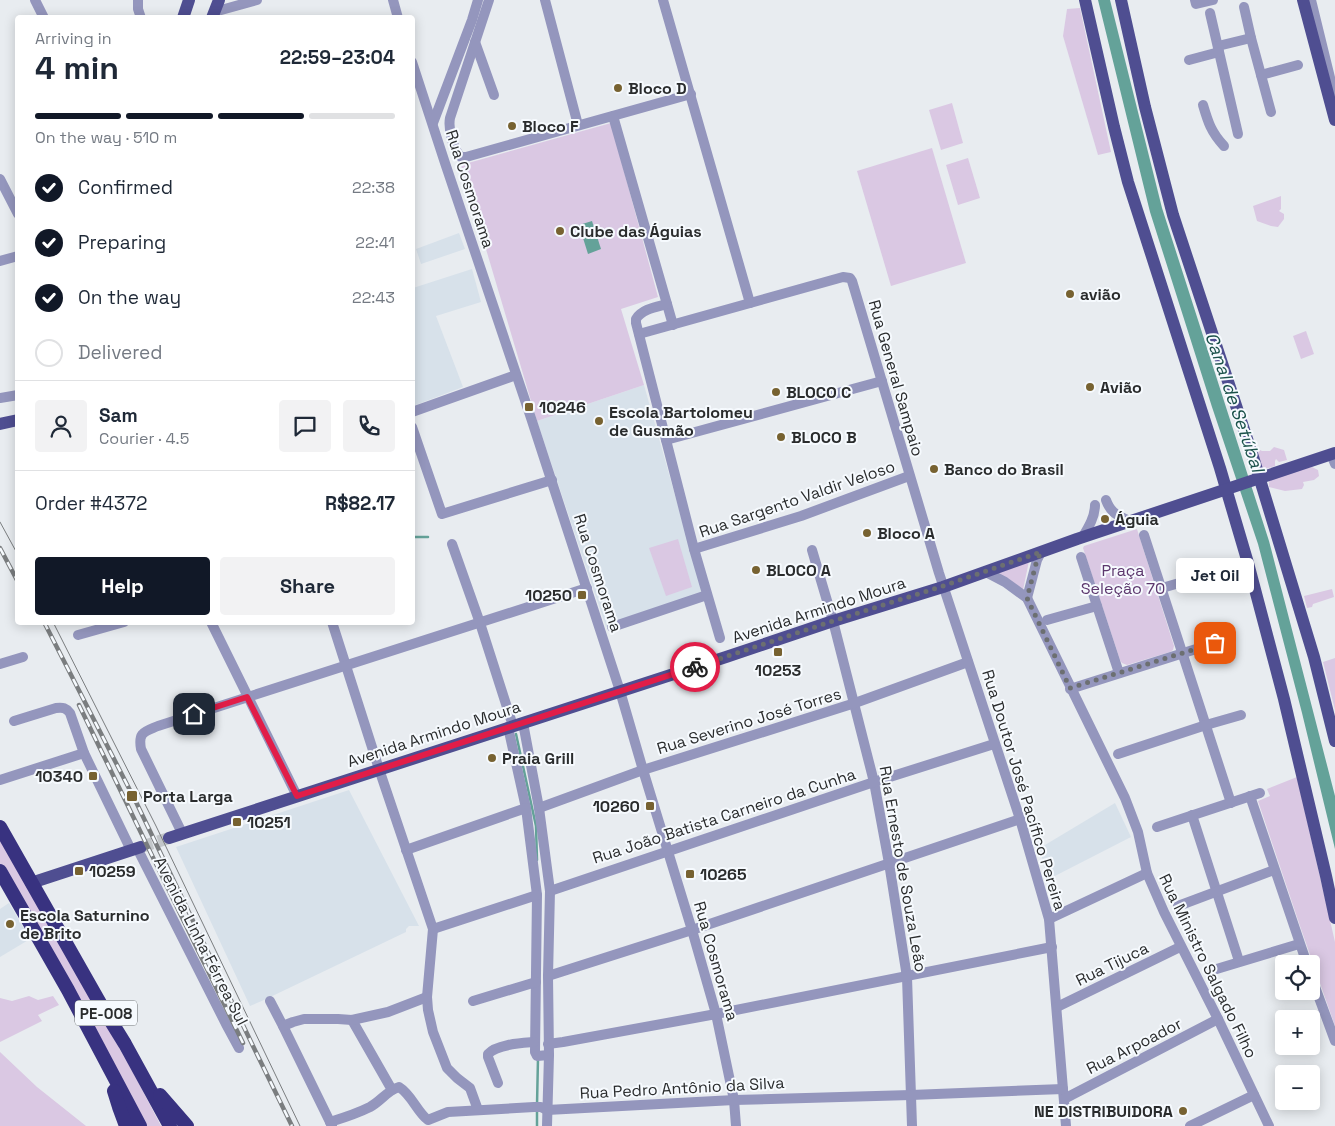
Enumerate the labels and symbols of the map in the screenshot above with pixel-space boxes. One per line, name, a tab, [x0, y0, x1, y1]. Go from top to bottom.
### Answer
place label: Bloco D	[628, 78, 687, 99]
marker: Bloco D	[612, 82, 624, 94]
place label: Bloco F	[522, 116, 579, 137]
marker: Bloco F	[506, 120, 518, 132]
street label: Rua Cosmorama	[441, 127, 499, 251]
place label: Clube das Águias	[570, 221, 702, 242]
marker: Clube das Águias	[554, 225, 566, 237]
place label: avião	[1080, 284, 1121, 305]
marker: avião	[1064, 288, 1076, 300]
street label: Rua General Sampaio	[864, 297, 928, 459]
water label: Canal de Setúbal	[1200, 329, 1271, 477]
place label: Avião	[1100, 377, 1142, 398]
marker: Avião	[1084, 381, 1096, 393]
place label: BLOCO C	[786, 382, 851, 403]
marker: BLOCO C	[770, 386, 782, 398]
place label: 10246	[539, 397, 586, 418]
marker: 10246	[523, 401, 535, 413]
place label: Escola Bartolomeu de Gusmão	[609, 402, 753, 441]
marker: Escola Bartolomeu de Gusmão	[593, 415, 605, 427]
place label: BLOCO B	[791, 427, 857, 448]
marker: BLOCO B	[775, 431, 787, 443]
street label: Rua Sargento Valdir Veloso	[696, 456, 898, 542]
place label: Banco do Brasil	[944, 459, 1064, 480]
marker: Banco do Brasil	[928, 463, 940, 475]
place label: Águia	[1115, 509, 1159, 530]
street label: Rua Cosmorama	[569, 511, 627, 635]
marker: Águia	[1099, 513, 1111, 525]
place label: Bloco A	[877, 523, 935, 544]
marker: Bloco A	[861, 527, 873, 539]
callout: Jet Oil	[1176, 558, 1254, 593]
place label: BLOCO A	[766, 560, 831, 581]
park label: Praça Seleção 70	[1081, 560, 1165, 599]
marker: BLOCO A	[750, 564, 762, 576]
street label: Avenida Armindo Moura	[730, 572, 908, 648]
place label: 10250	[525, 585, 572, 606]
marker: 10250	[576, 589, 588, 601]
pin	[1194, 622, 1236, 664]
courier	[670, 642, 720, 692]
marker: 10253	[772, 646, 784, 658]
place label: 10253	[755, 660, 801, 681]
street label: Rua Doutor José Pacífico Pereira	[977, 667, 1071, 913]
street label: Rua Severino José Torres	[654, 683, 844, 759]
pin	[173, 693, 215, 735]
street label: Avenida Armindo Moura	[345, 696, 523, 772]
place label: Praia Grill	[502, 748, 574, 769]
marker: Praia Grill	[486, 752, 498, 764]
street label: Rua João Batista Carneiro da Cunha	[590, 763, 858, 869]
street label: Rua Ernesto de Souza Leão	[875, 764, 931, 974]
place label: 10340	[35, 766, 83, 787]
marker: 10340	[87, 770, 99, 782]
place label: Porta Larga	[143, 786, 233, 807]
marker: Porta Larga	[125, 789, 139, 803]
place label: 10260	[593, 796, 640, 817]
marker: 10260	[644, 800, 656, 812]
place label: 10251	[247, 812, 291, 833]
marker: 10251	[231, 816, 243, 828]
street label: Avenida Linha Férrea Sul	[149, 853, 253, 1029]
place label: 10259	[89, 861, 136, 882]
place label: 10265	[700, 864, 747, 885]
marker: 10259	[73, 865, 85, 877]
marker: 10265	[684, 868, 696, 880]
street label: Rua Ministro Salgado Filho	[1154, 870, 1262, 1062]
street label: Rua Cosmorama	[689, 899, 743, 1023]
place label: Escola Saturnino de Brito	[20, 905, 150, 944]
marker: Escola Saturnino de Brito	[4, 918, 16, 930]
street label: Rua Tijuca	[1072, 937, 1152, 991]
road number: PE-008	[75, 1000, 137, 1026]
street label: Rua Arpoador	[1083, 1013, 1185, 1079]
street label: Rua Pedro Antônio da Silva	[579, 1072, 785, 1104]
place label: NE DISTRIBUIDORA	[1034, 1101, 1173, 1122]
marker: NE DISTRIBUIDORA	[1177, 1105, 1189, 1117]

